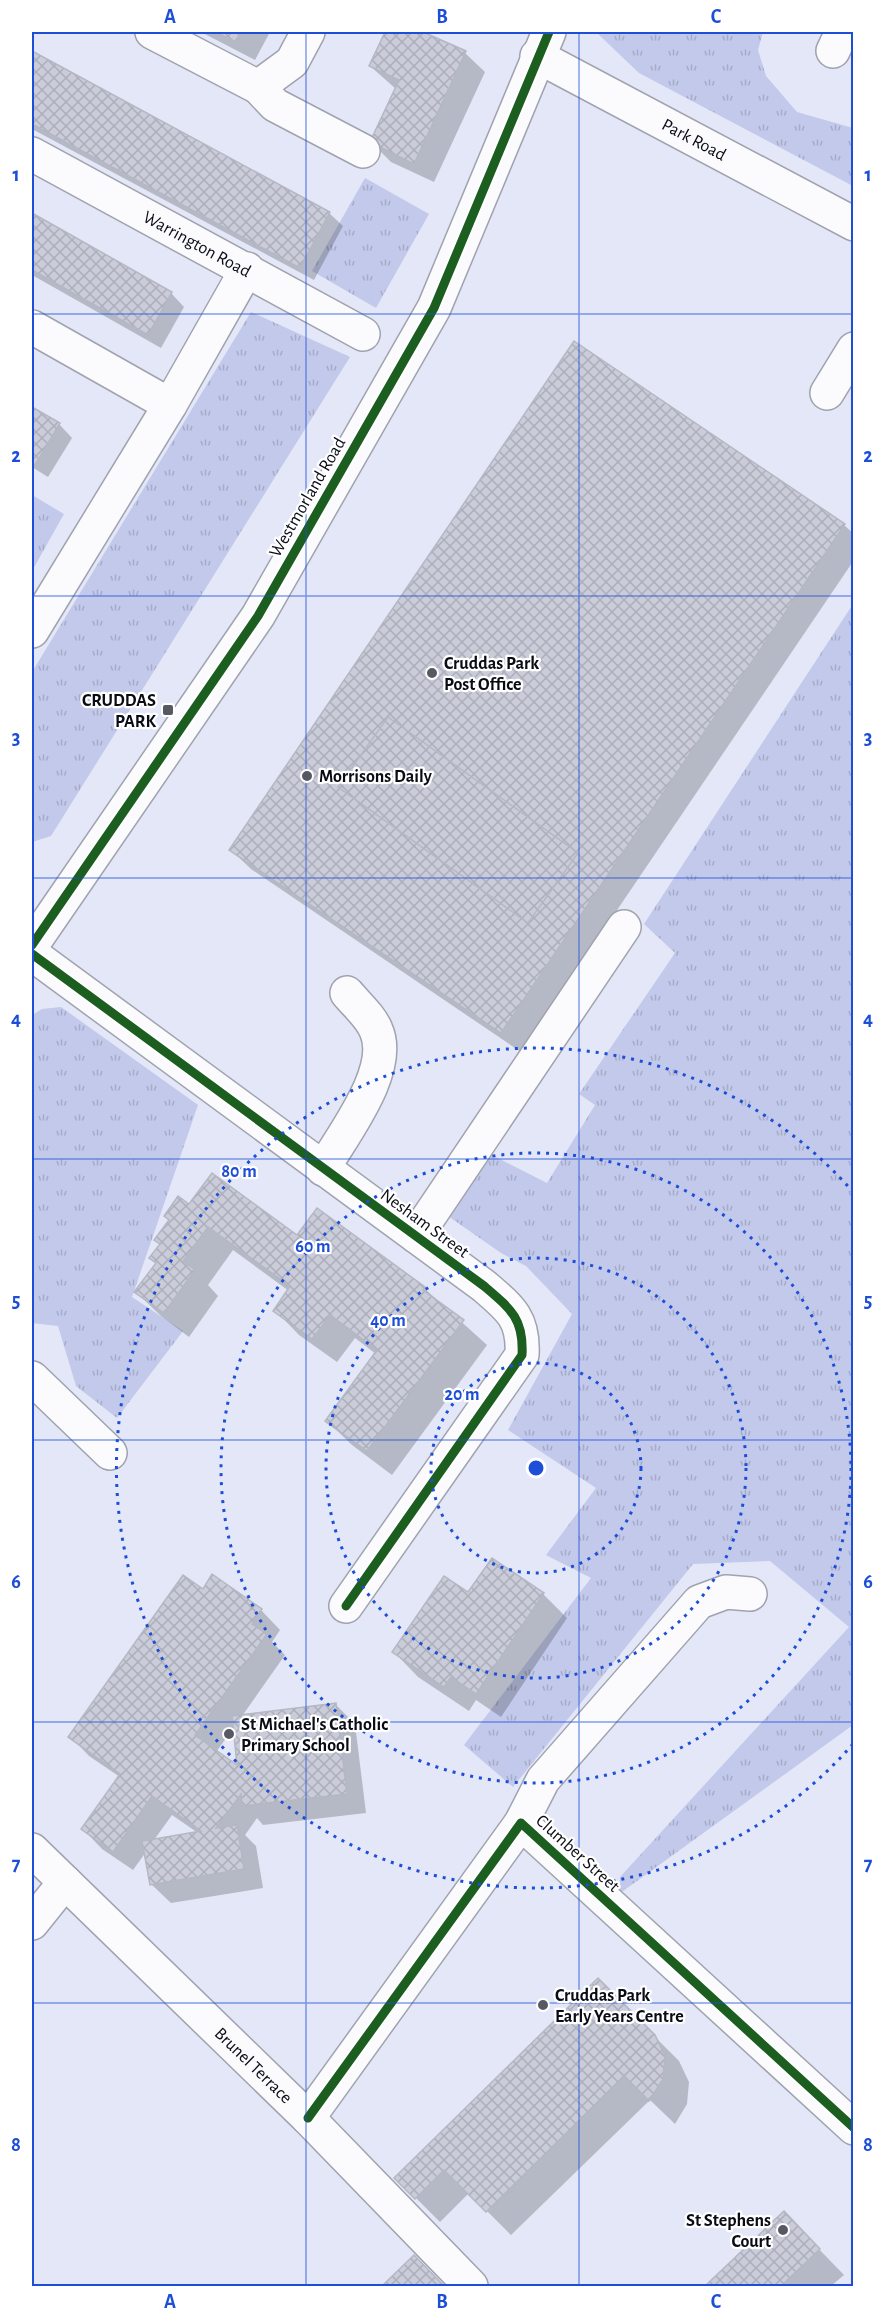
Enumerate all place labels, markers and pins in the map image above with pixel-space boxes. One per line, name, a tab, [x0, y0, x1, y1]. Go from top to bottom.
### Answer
place label: Cruddas Park Post Office	[444, 655, 539, 694]
marker: Cruddas Park Post Office	[425, 666, 439, 680]
place label: CRUDDAS PARK	[82, 692, 156, 731]
marker: CRUDDAS PARK	[161, 703, 175, 717]
place label: Morrisons Daily	[319, 768, 433, 786]
marker: Morrisons Daily	[300, 769, 314, 783]
centre of rings	[526, 1458, 546, 1478]
place label: St Michael's Catholic Primary School	[241, 1716, 388, 1755]
marker: St Michael's Catholic Primary School	[222, 1727, 236, 1741]
place label: Cruddas Park Early Years Centre	[555, 1987, 684, 2026]
marker: Cruddas Park Early Years Centre	[536, 1998, 550, 2012]
place label: St Stephens Court	[686, 2212, 771, 2251]
marker: St Stephens Court	[776, 2223, 790, 2237]

